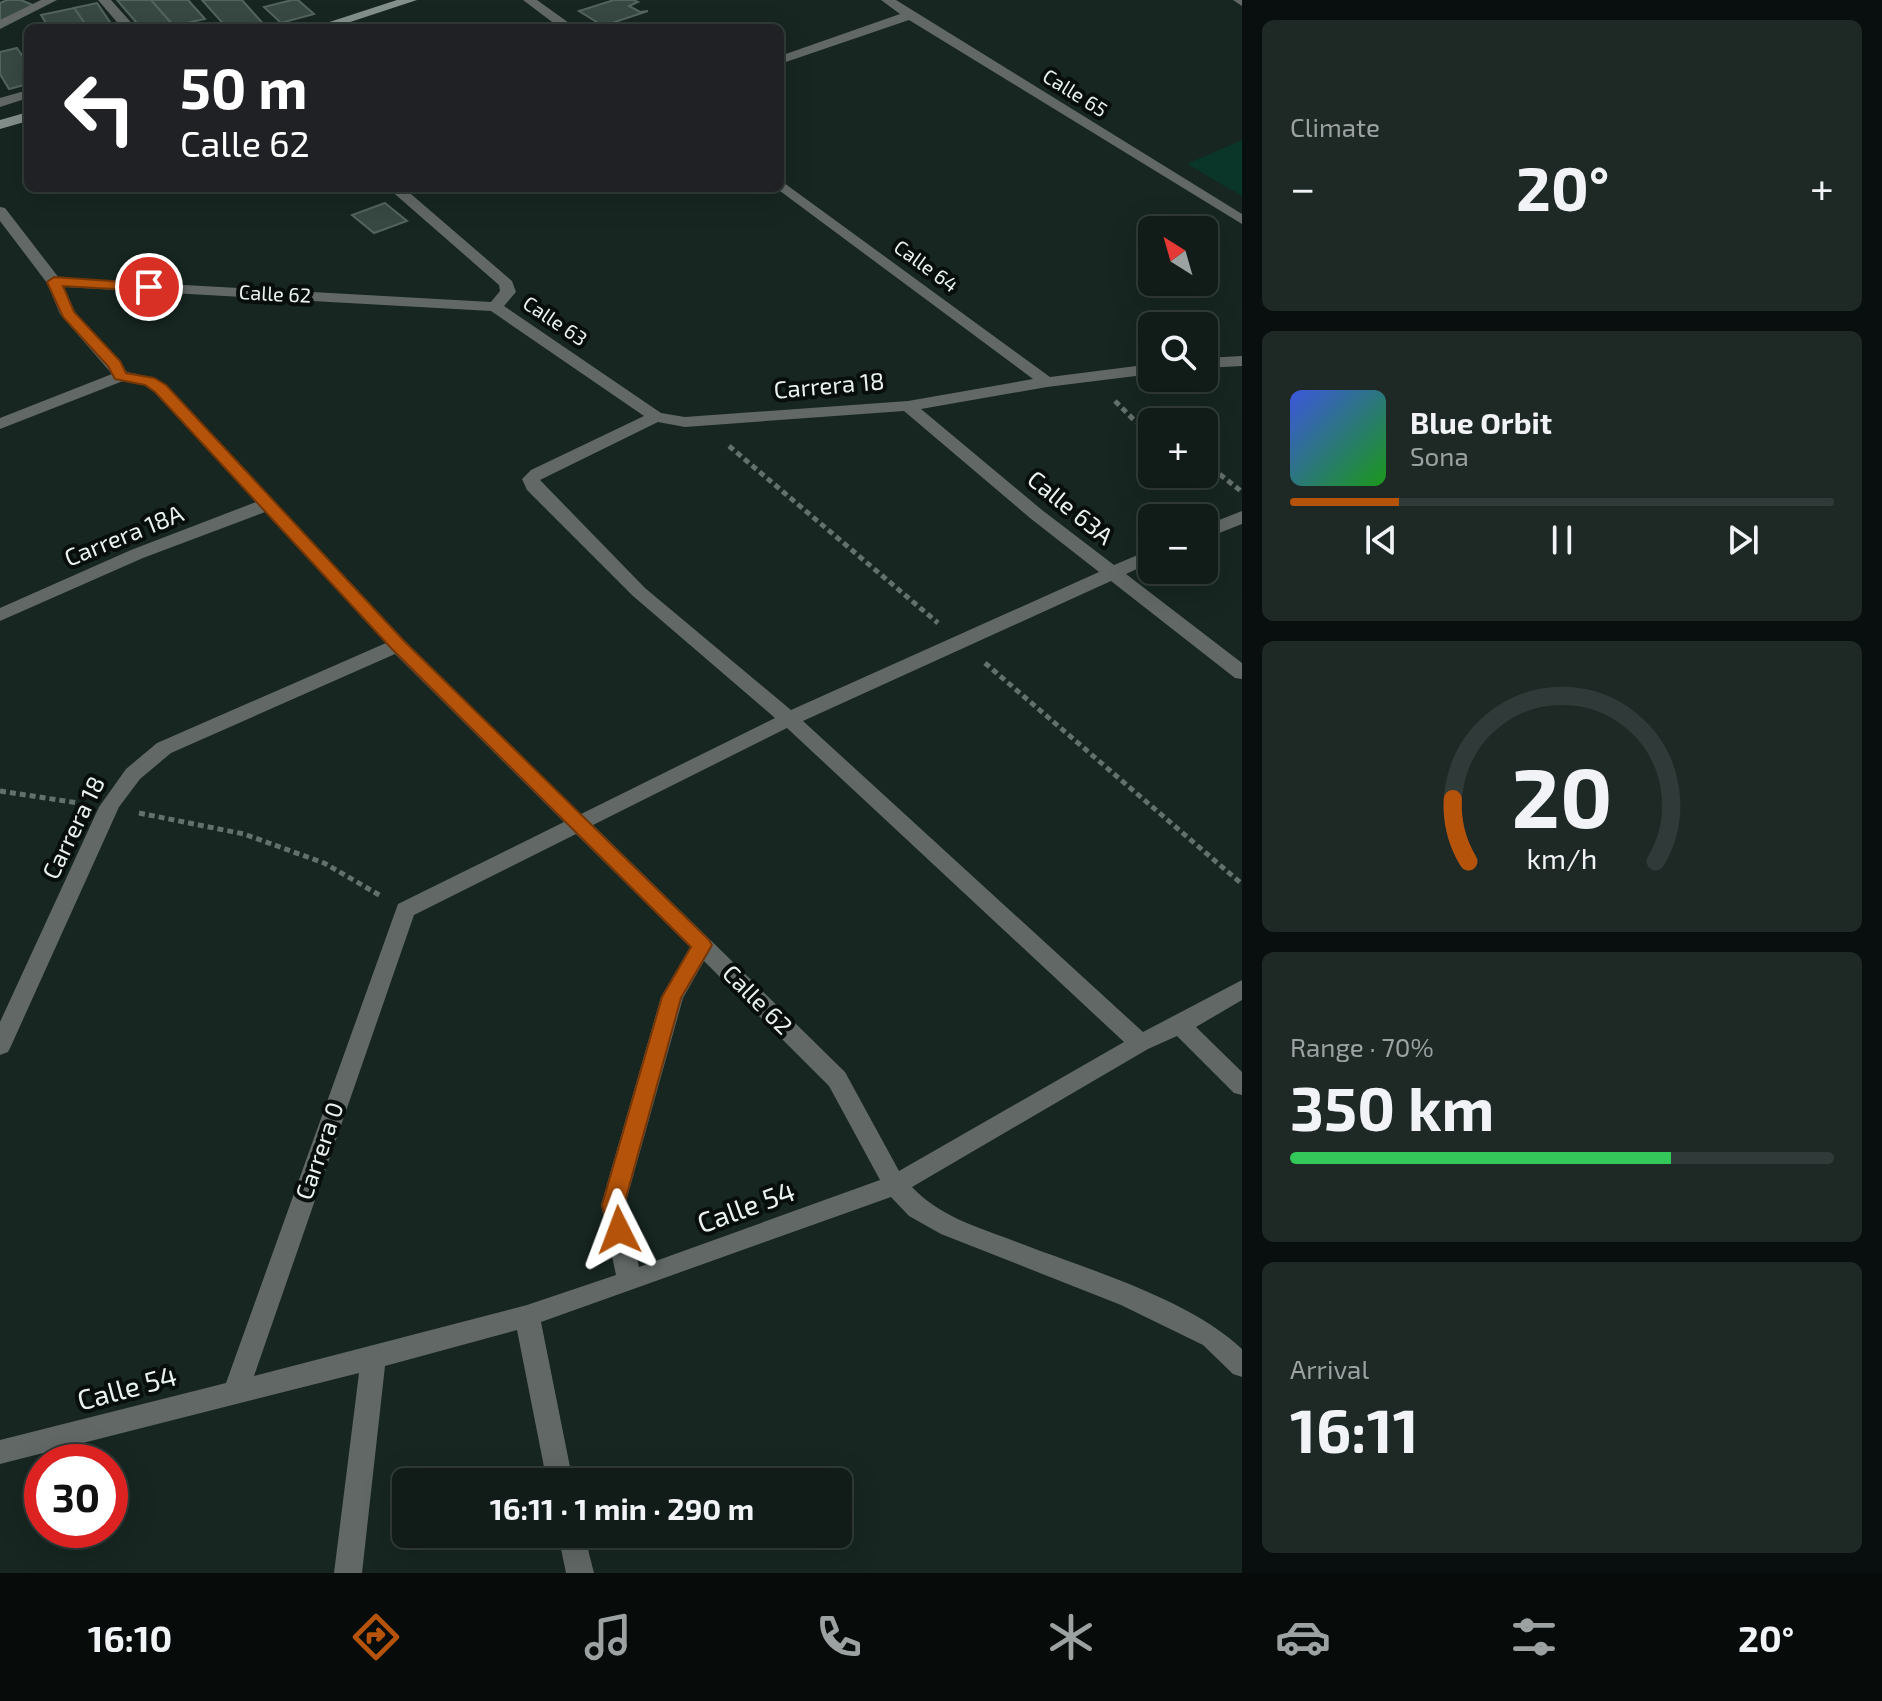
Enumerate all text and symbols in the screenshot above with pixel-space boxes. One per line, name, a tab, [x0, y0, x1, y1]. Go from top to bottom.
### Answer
text: 50 m	[180, 53, 308, 120]
icon: left	[48, 56, 152, 160]
street label: Calle 65	[1039, 63, 1112, 121]
text: Climate	[1290, 111, 1380, 142]
text: Calle 62	[180, 121, 310, 164]
text: 20°	[1516, 151, 1609, 223]
text: −	[1290, 160, 1316, 213]
text: +	[1810, 160, 1834, 213]
north arrow	[1138, 216, 1218, 296]
map controls	[1138, 216, 1218, 584]
street label: Calle 64	[890, 234, 963, 296]
pin	[115, 253, 183, 321]
icon: arrive	[127, 265, 171, 309]
street label: Calle 62	[238, 279, 312, 307]
street label: Calle 63	[519, 290, 592, 350]
button: search	[1138, 312, 1218, 392]
street label: Carrera 18	[772, 365, 885, 404]
text: Blue Orbit	[1410, 404, 1552, 440]
button: +	[1138, 408, 1218, 488]
text: Sona	[1410, 440, 1469, 471]
street label: Calle 63A	[1022, 464, 1120, 550]
street label: Carrera 18A	[60, 498, 187, 572]
button: −	[1138, 504, 1218, 584]
icon: previous	[1359, 518, 1403, 562]
icon: pause	[1540, 518, 1584, 562]
icon: next	[1721, 518, 1765, 562]
text: 20	[1512, 745, 1612, 845]
street label: Carrera 18	[35, 771, 110, 884]
text: km/h	[1527, 841, 1597, 876]
street label: Calle 62	[717, 958, 799, 1040]
text: Range · 70%	[1290, 1031, 1434, 1062]
text: 350 km	[1290, 1071, 1494, 1143]
street label: Carrera 0	[288, 1098, 349, 1203]
street label: Calle 54	[692, 1173, 799, 1239]
position arrow	[577, 1188, 661, 1272]
text: Arrival	[1290, 1353, 1369, 1384]
street label: Calle 54	[73, 1357, 180, 1417]
text: 16:11	[1290, 1393, 1419, 1465]
speed limit sign: 30	[24, 1444, 128, 1548]
text: 16:11 · 1 min · 290 m	[490, 1490, 754, 1526]
icon: directions	[348, 1609, 404, 1665]
icon: music	[580, 1609, 636, 1665]
icon: phone	[811, 1609, 867, 1665]
icon: climate	[1043, 1609, 1099, 1665]
icon: car	[1275, 1609, 1331, 1665]
icon: filters	[1506, 1609, 1562, 1665]
text: 16:10	[88, 1616, 172, 1659]
text: 20°	[1738, 1616, 1794, 1659]

